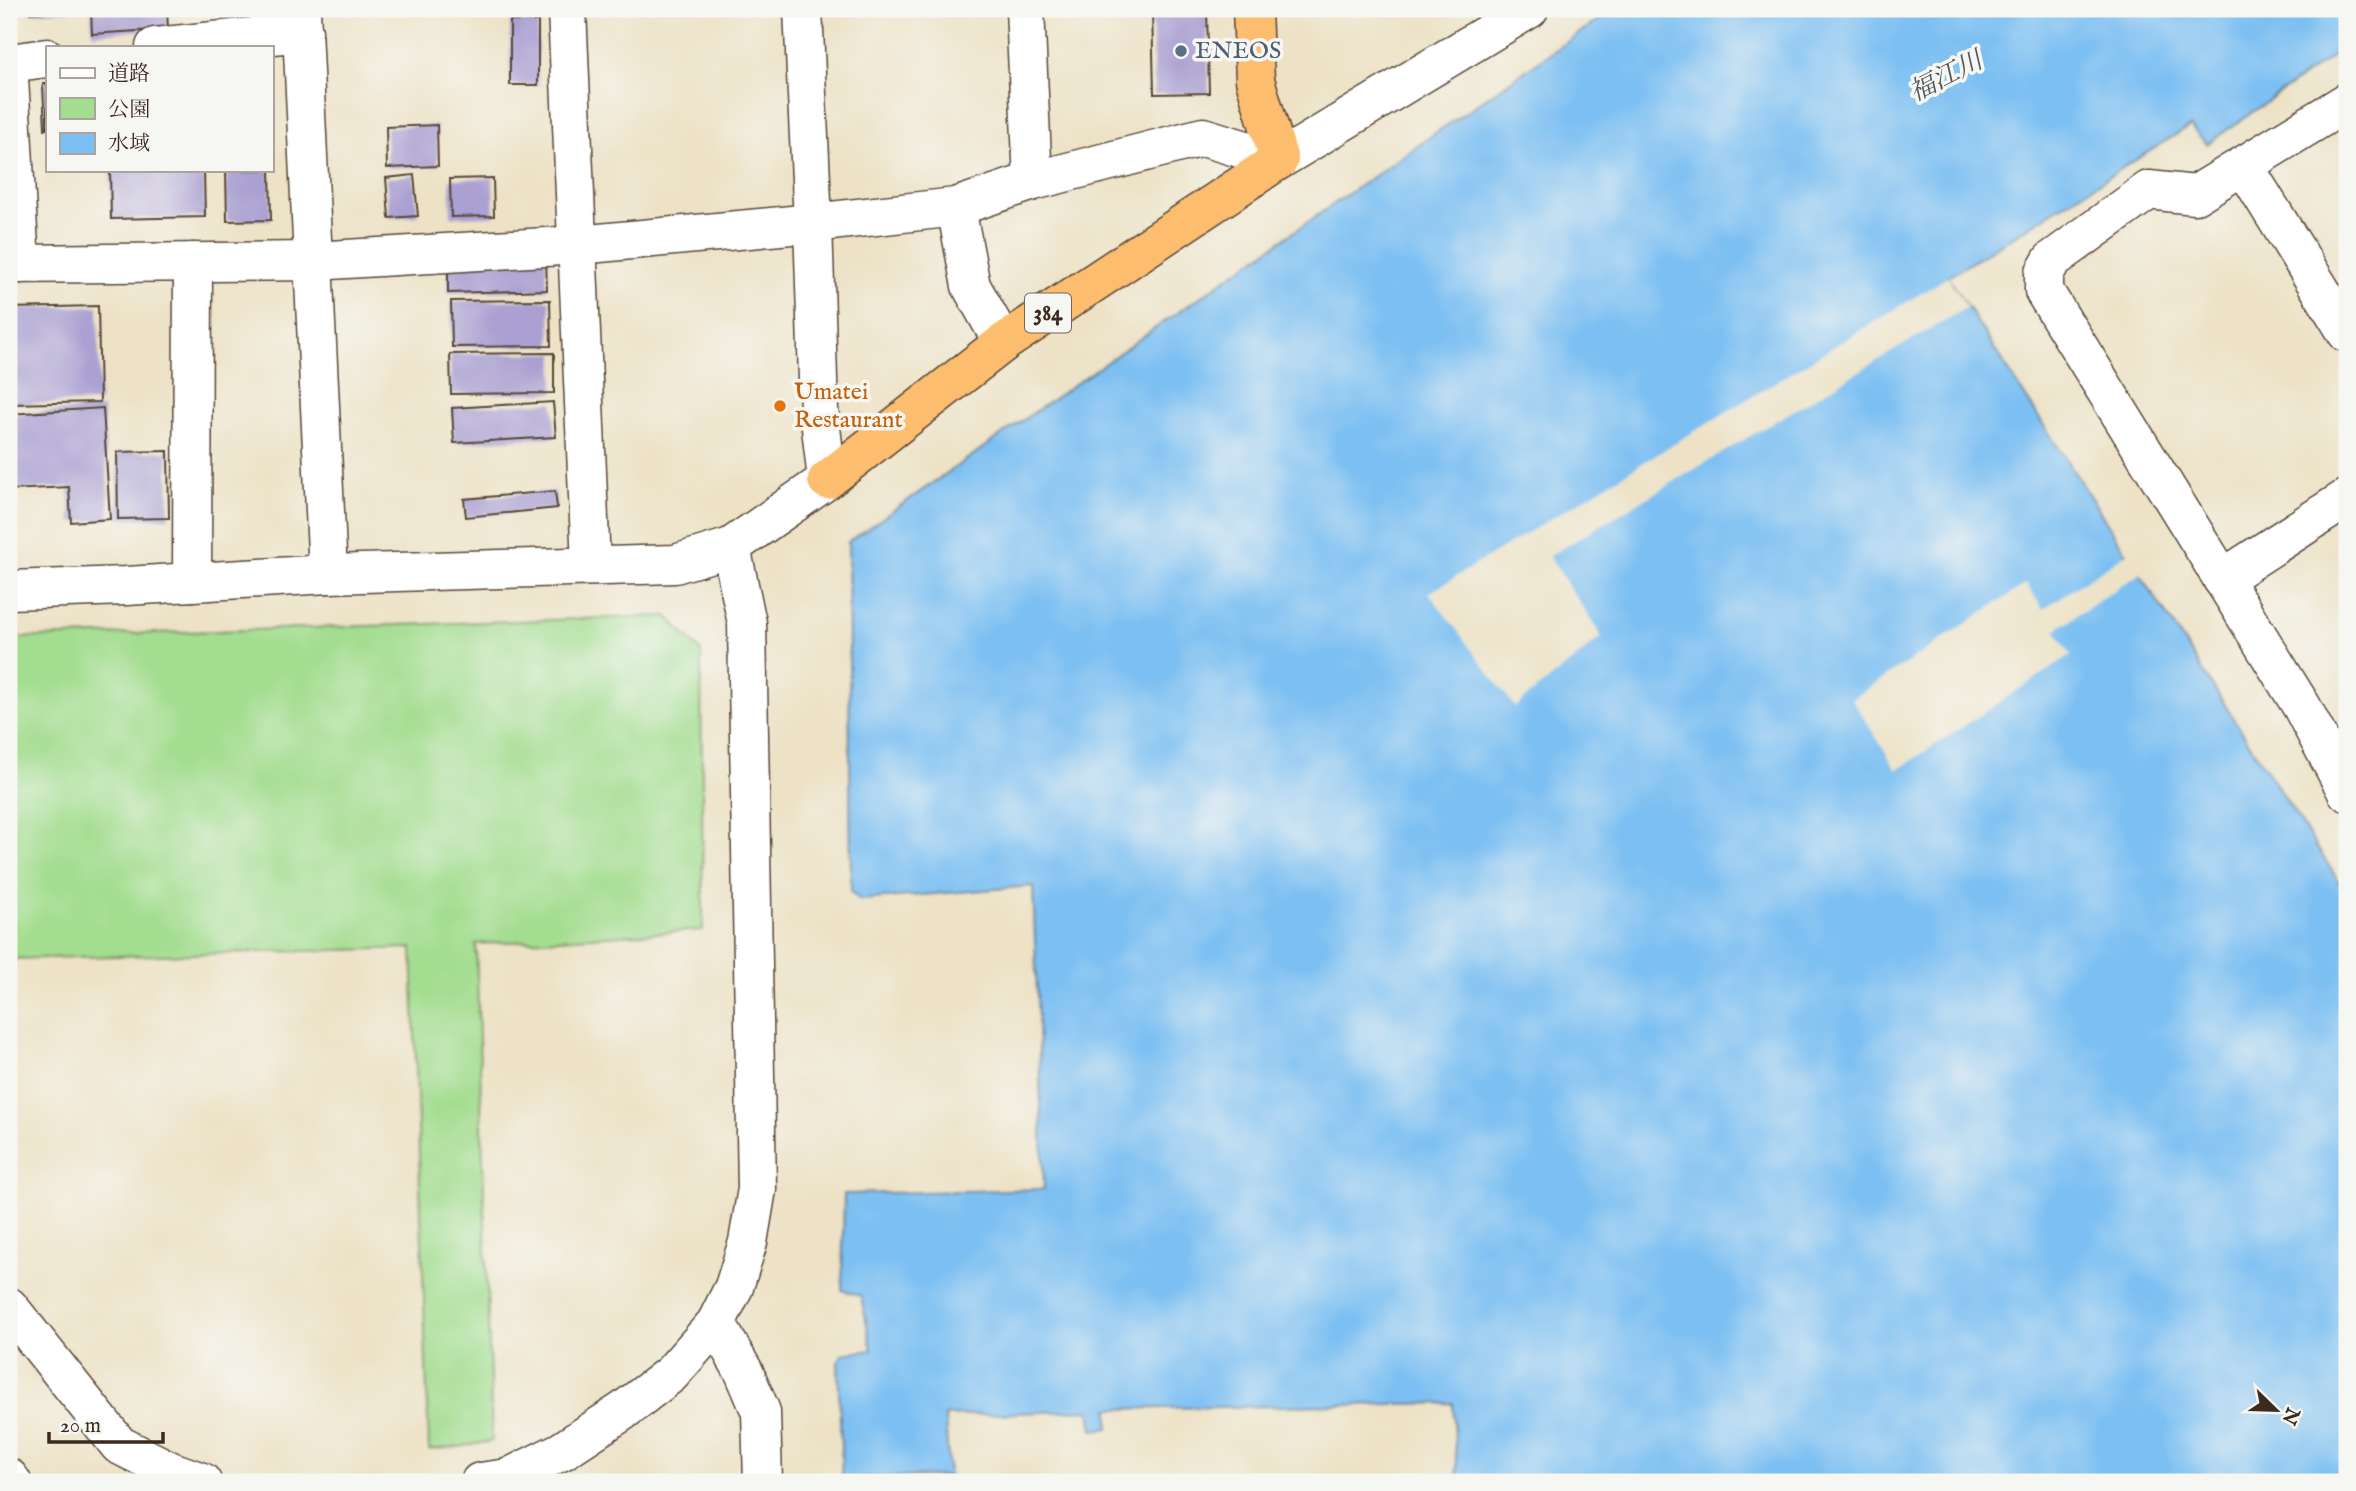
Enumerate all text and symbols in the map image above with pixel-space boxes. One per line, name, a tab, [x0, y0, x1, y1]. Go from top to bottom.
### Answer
place label: ENEOS	[1195, 36, 1281, 67]
marker: ENEOS	[1173, 43, 1189, 59]
water label: 福江川	[1904, 43, 1991, 109]
legend	[46, 46, 273, 172]
text: 道路	[108, 61, 150, 88]
text: 公園	[108, 97, 150, 124]
text: 水域	[108, 131, 150, 158]
road number: 384	[1025, 294, 1071, 332]
place label: Umatei Restaurant	[794, 377, 903, 436]
marker: Umatei Restaurant	[772, 398, 788, 414]
north arrow	[2240, 1376, 2310, 1446]
scale bar	[49, 1400, 163, 1444]
text: N	[2275, 1403, 2304, 1429]
text: 20 m	[60, 1413, 101, 1440]

